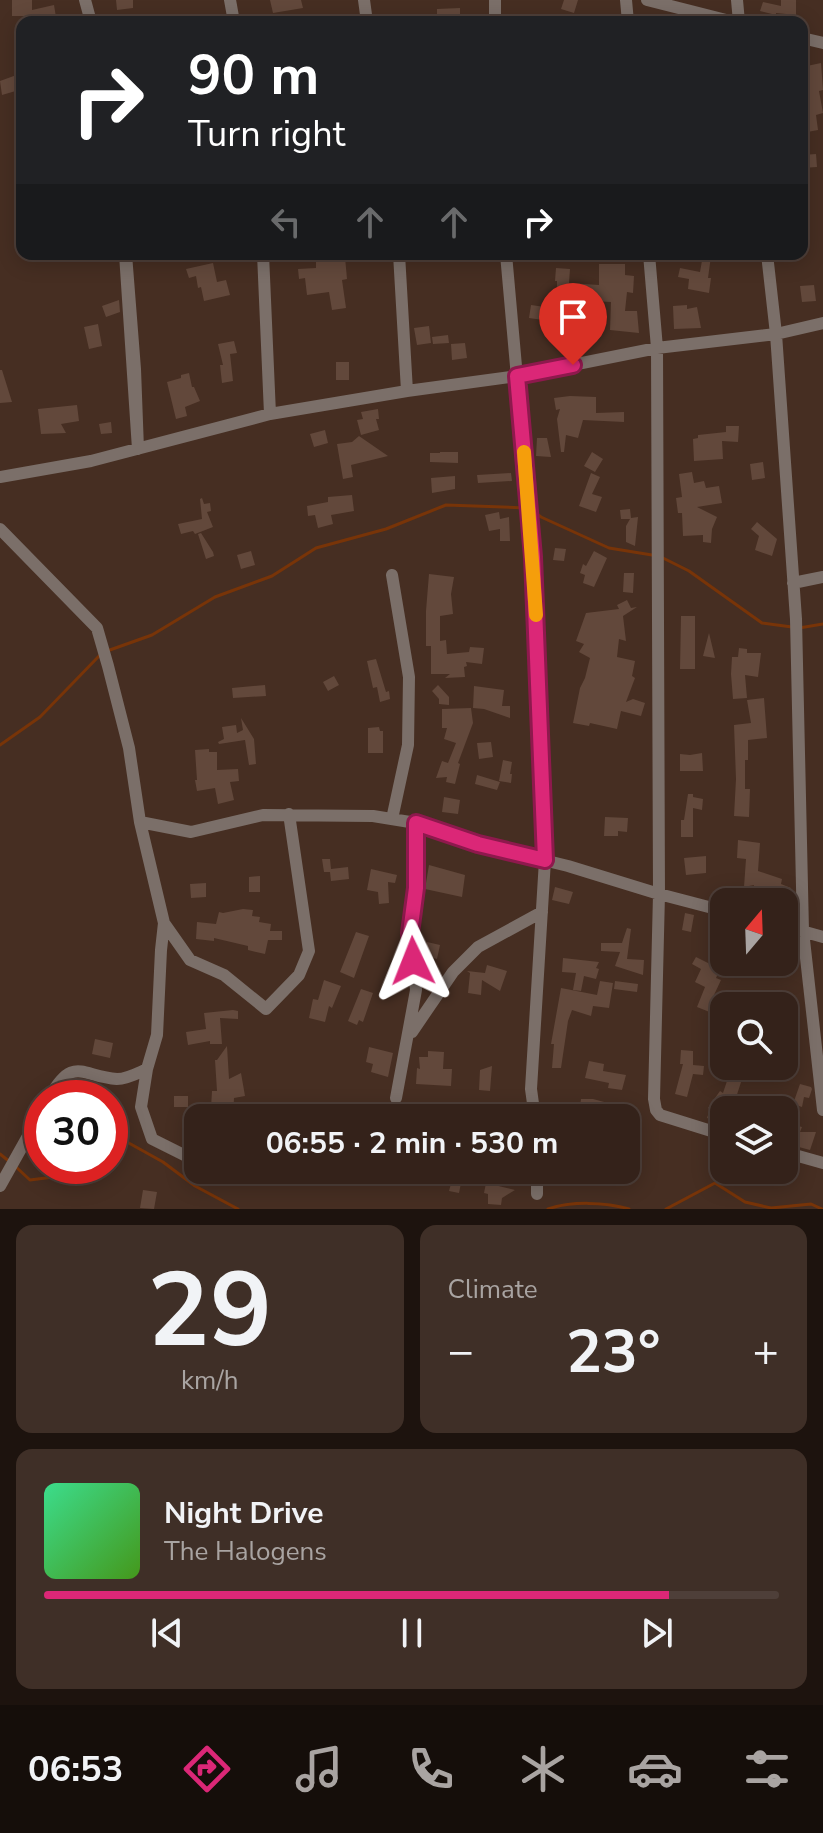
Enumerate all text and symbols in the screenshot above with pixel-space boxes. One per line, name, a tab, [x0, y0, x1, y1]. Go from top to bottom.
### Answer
text: 90 m	[188, 37, 319, 114]
icon: right	[56, 48, 160, 152]
text: Turn right	[188, 110, 345, 159]
icon: left	[264, 200, 308, 244]
icon: ahead	[348, 200, 392, 244]
icon: ahead	[432, 200, 476, 244]
icon: right	[516, 200, 560, 244]
pin	[539, 283, 607, 365]
icon: arrive	[551, 295, 595, 339]
north arrow	[710, 888, 798, 976]
map controls	[710, 888, 798, 1184]
position arrow	[371, 919, 455, 1003]
button: search	[710, 992, 798, 1080]
speed limit sign: 30	[24, 1080, 128, 1184]
button: layers	[710, 1096, 798, 1184]
text: 06:55 · 2 min · 530 m	[266, 1123, 558, 1164]
text: 29	[147, 1240, 272, 1382]
text: Climate	[448, 1272, 538, 1307]
text: 23°	[566, 1311, 661, 1393]
text: −	[448, 1322, 474, 1382]
text: +	[753, 1322, 779, 1382]
text: km/h	[181, 1363, 238, 1398]
text: Night Drive	[164, 1493, 323, 1534]
text: The Halogens	[164, 1534, 327, 1569]
icon: previous	[145, 1611, 189, 1655]
icon: pause	[390, 1611, 434, 1655]
icon: next	[635, 1611, 679, 1655]
icon: directions	[179, 1741, 235, 1797]
icon: music	[291, 1741, 347, 1797]
icon: phone	[403, 1741, 459, 1797]
icon: climate	[515, 1741, 571, 1797]
icon: car	[627, 1741, 683, 1797]
icon: filters	[739, 1741, 795, 1797]
text: 06:53	[28, 1745, 123, 1794]

